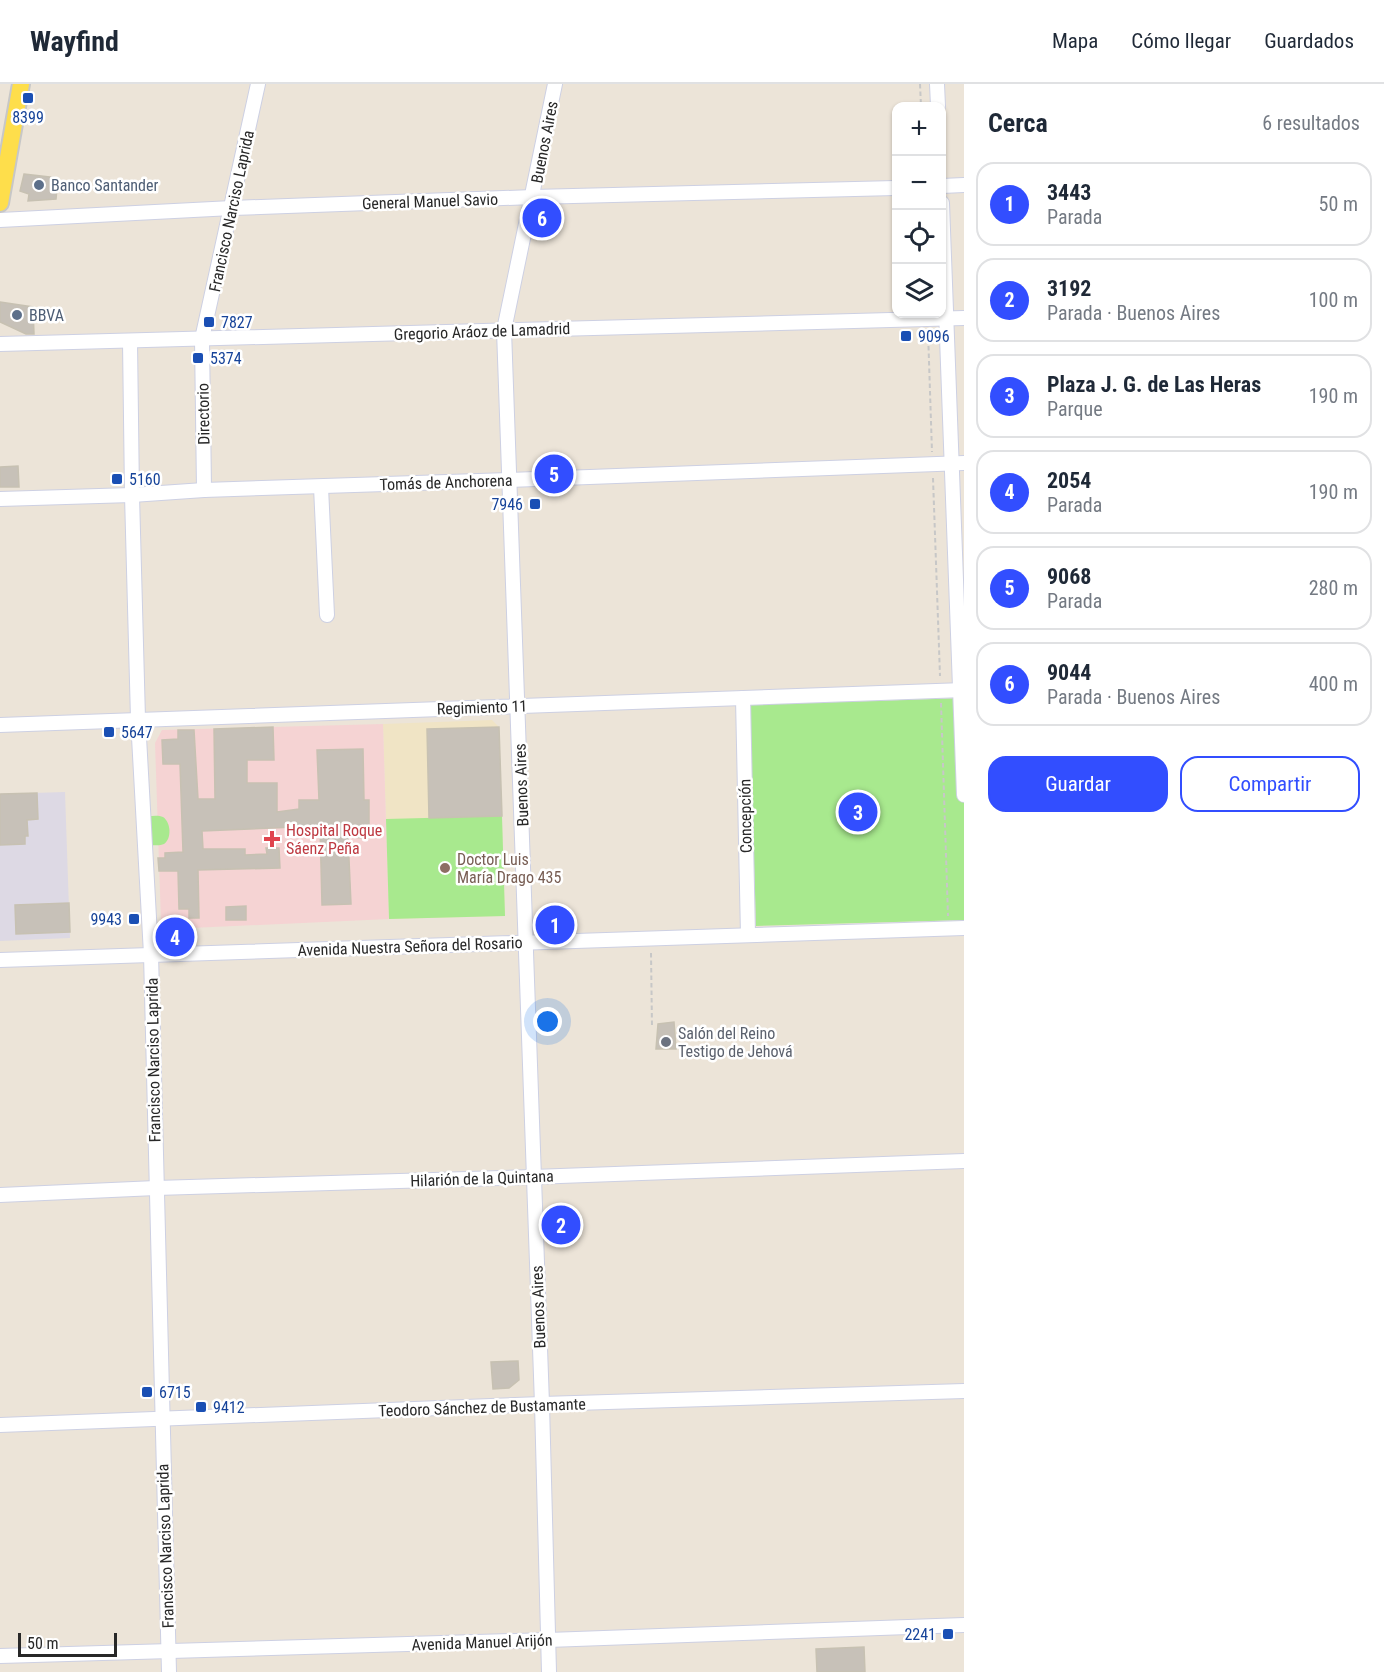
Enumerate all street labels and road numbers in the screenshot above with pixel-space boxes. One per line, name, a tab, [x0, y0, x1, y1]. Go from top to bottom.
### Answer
street label: Buenos Aires	[527, 99, 562, 185]
street label: Francisco Narciso Laprida	[205, 129, 258, 294]
street label: General Manuel Savio	[362, 190, 498, 213]
street label: Gregorio Aráoz de Lamadrid	[394, 319, 571, 344]
street label: Directorio	[193, 383, 214, 445]
street label: Tomás de Anchorena	[379, 471, 513, 494]
street label: Regimiento 11	[436, 696, 528, 719]
street label: Buenos Aires	[511, 743, 532, 827]
street label: Concepción	[735, 779, 756, 853]
street label: Avenida Nuestra Señora del Rosario	[297, 933, 523, 960]
street label: Francisco Narciso Laprida	[143, 978, 164, 1142]
street label: Hilarión de la Quintana	[410, 1166, 554, 1191]
street label: Buenos Aires	[528, 1265, 549, 1349]
street label: Teodoro Sánchez de Bustamante	[378, 1394, 586, 1421]
street label: Francisco Narciso Laprida	[153, 1463, 178, 1629]
street label: Avenida Manuel Arijón	[411, 1631, 553, 1654]

